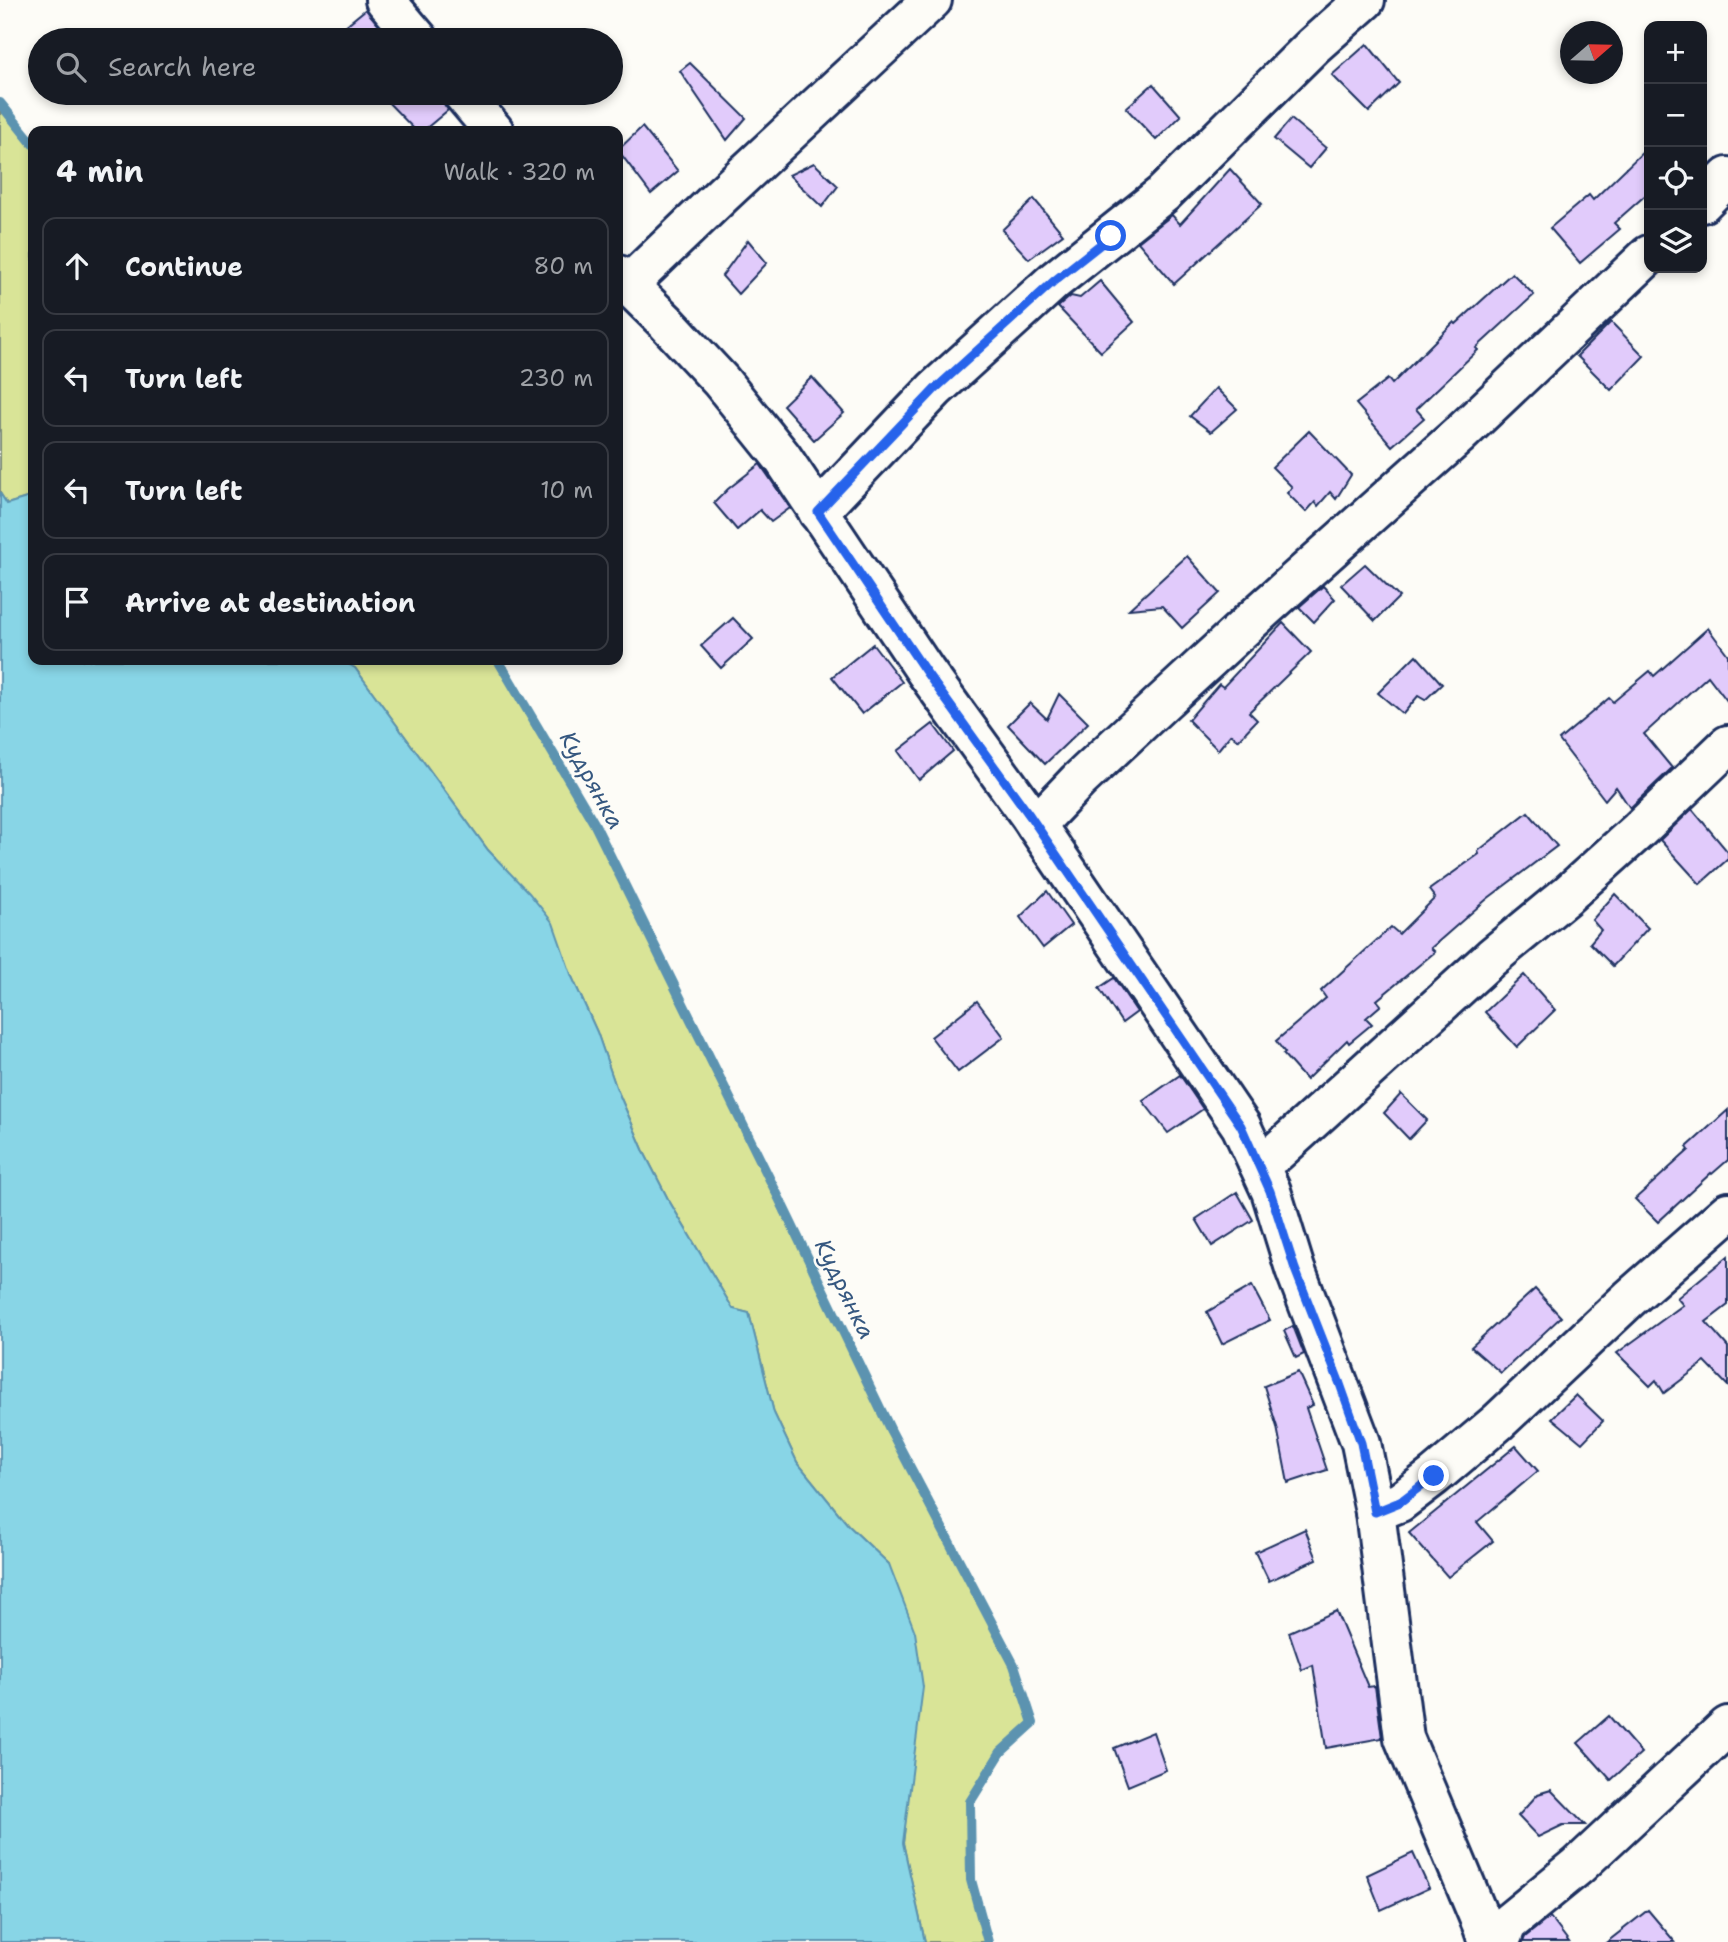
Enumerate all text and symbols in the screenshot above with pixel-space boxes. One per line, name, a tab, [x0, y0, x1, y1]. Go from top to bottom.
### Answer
north arrow	[1560, 21, 1623, 84]
map controls	[1644, 21, 1707, 273]
button: +	[1644, 21, 1707, 84]
search box	[28, 28, 623, 105]
icon: search	[52, 48, 90, 86]
text: Search here	[108, 49, 257, 84]
button: −	[1644, 84, 1707, 147]
button: locate	[1644, 147, 1707, 210]
text: 4 min	[56, 151, 143, 192]
text: Walk · 320 m	[444, 157, 595, 187]
button: layers	[1644, 210, 1707, 273]
route start	[1095, 220, 1126, 251]
icon: ahead	[58, 247, 96, 285]
text: Continue	[125, 249, 243, 284]
text: 80 m	[534, 251, 593, 281]
icon: left	[58, 359, 96, 397]
text: Turn left	[125, 361, 242, 396]
text: 230 m	[519, 363, 593, 393]
icon: left	[58, 471, 96, 509]
text: Turn left	[125, 473, 242, 508]
text: 10 m	[540, 475, 593, 505]
icon: arrive	[58, 583, 96, 621]
text: Arrive at destination	[125, 585, 415, 620]
water label: Кудрянка	[553, 726, 631, 834]
water label: Кудрянка	[808, 1234, 882, 1344]
route end	[1418, 1460, 1449, 1491]

